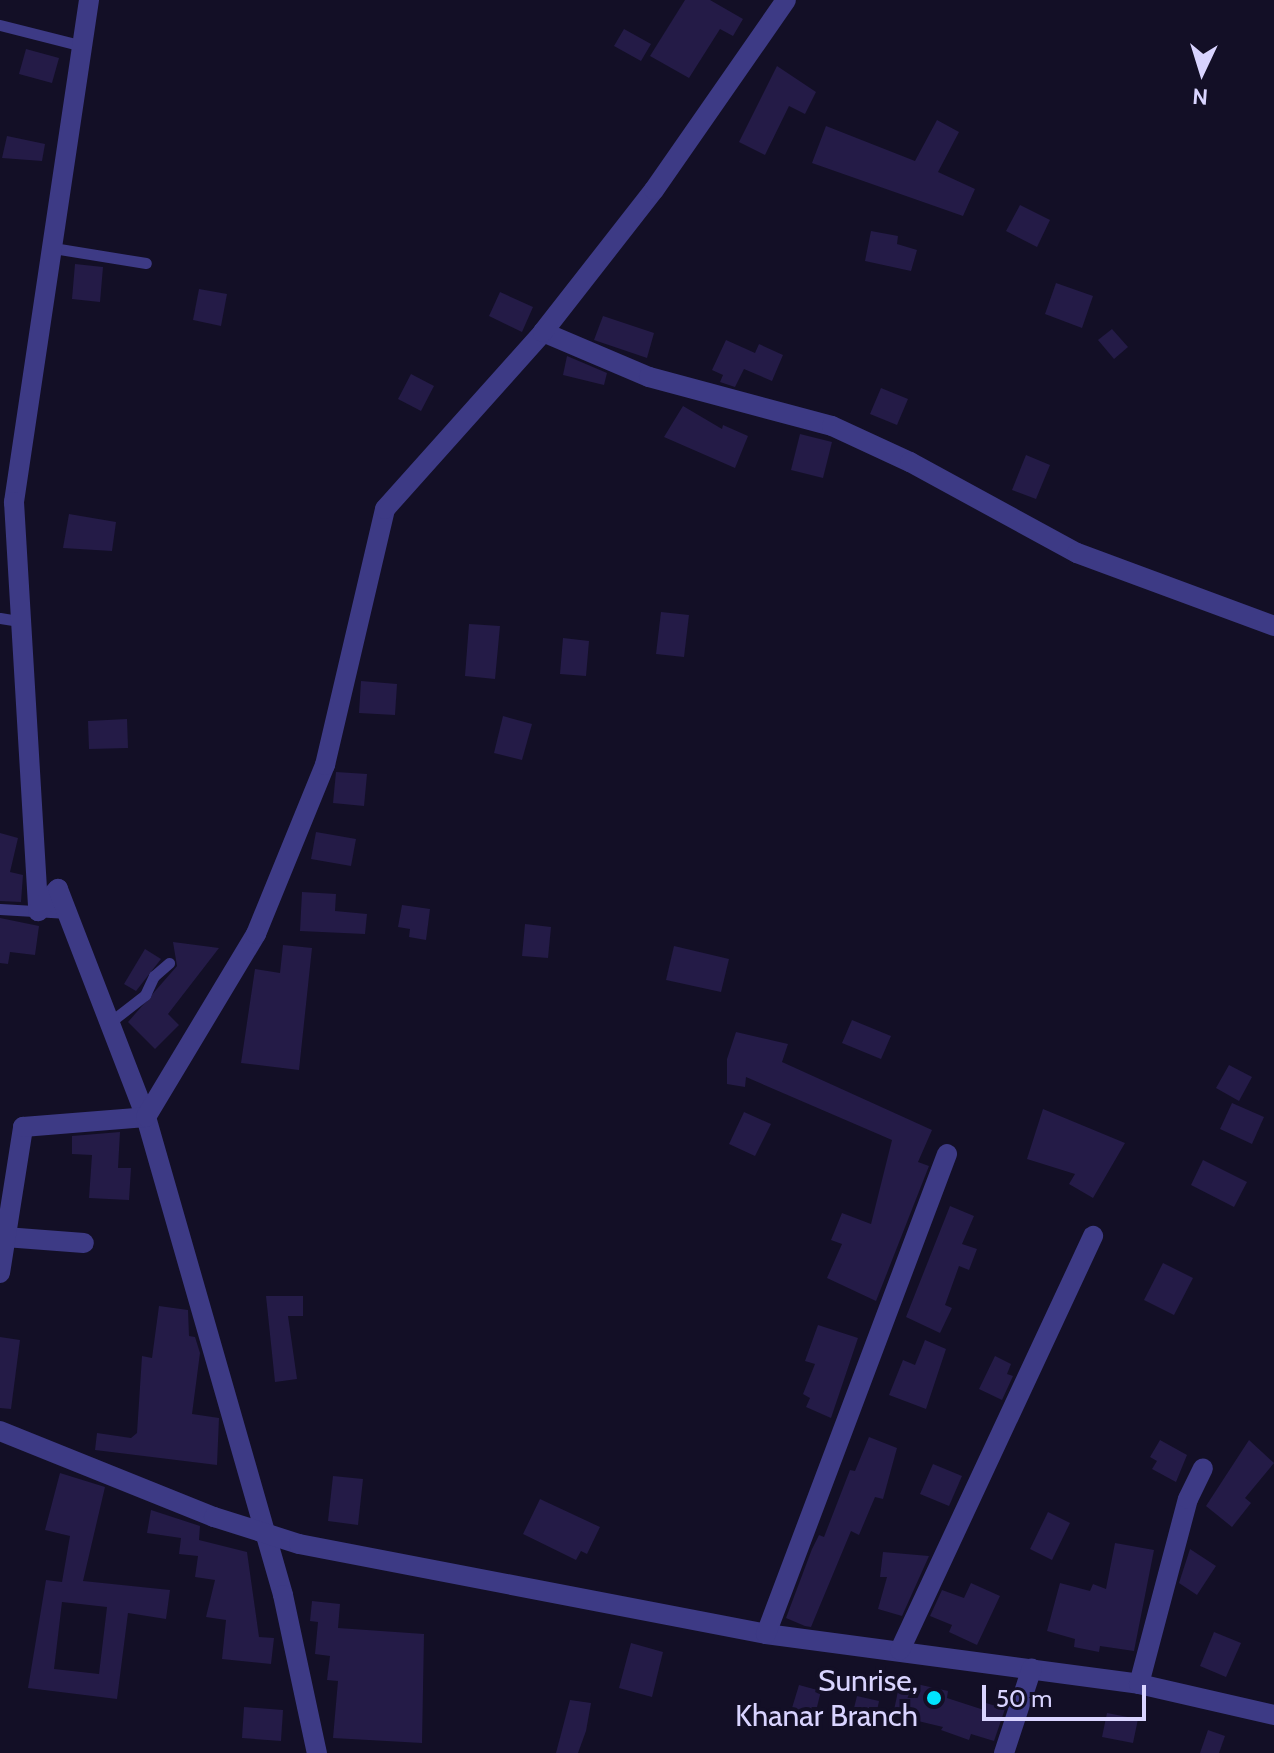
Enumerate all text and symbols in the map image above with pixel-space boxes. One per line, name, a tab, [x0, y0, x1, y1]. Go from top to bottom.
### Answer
north arrow	[1162, 32, 1242, 112]
text: N	[1192, 82, 1209, 110]
place label: Sunrise, Khanar Branch	[735, 1663, 918, 1734]
scale bar	[986, 1669, 1150, 1719]
text: 50 m	[996, 1684, 1052, 1713]
marker: Sunrise, Khanar Branch	[925, 1689, 943, 1707]

